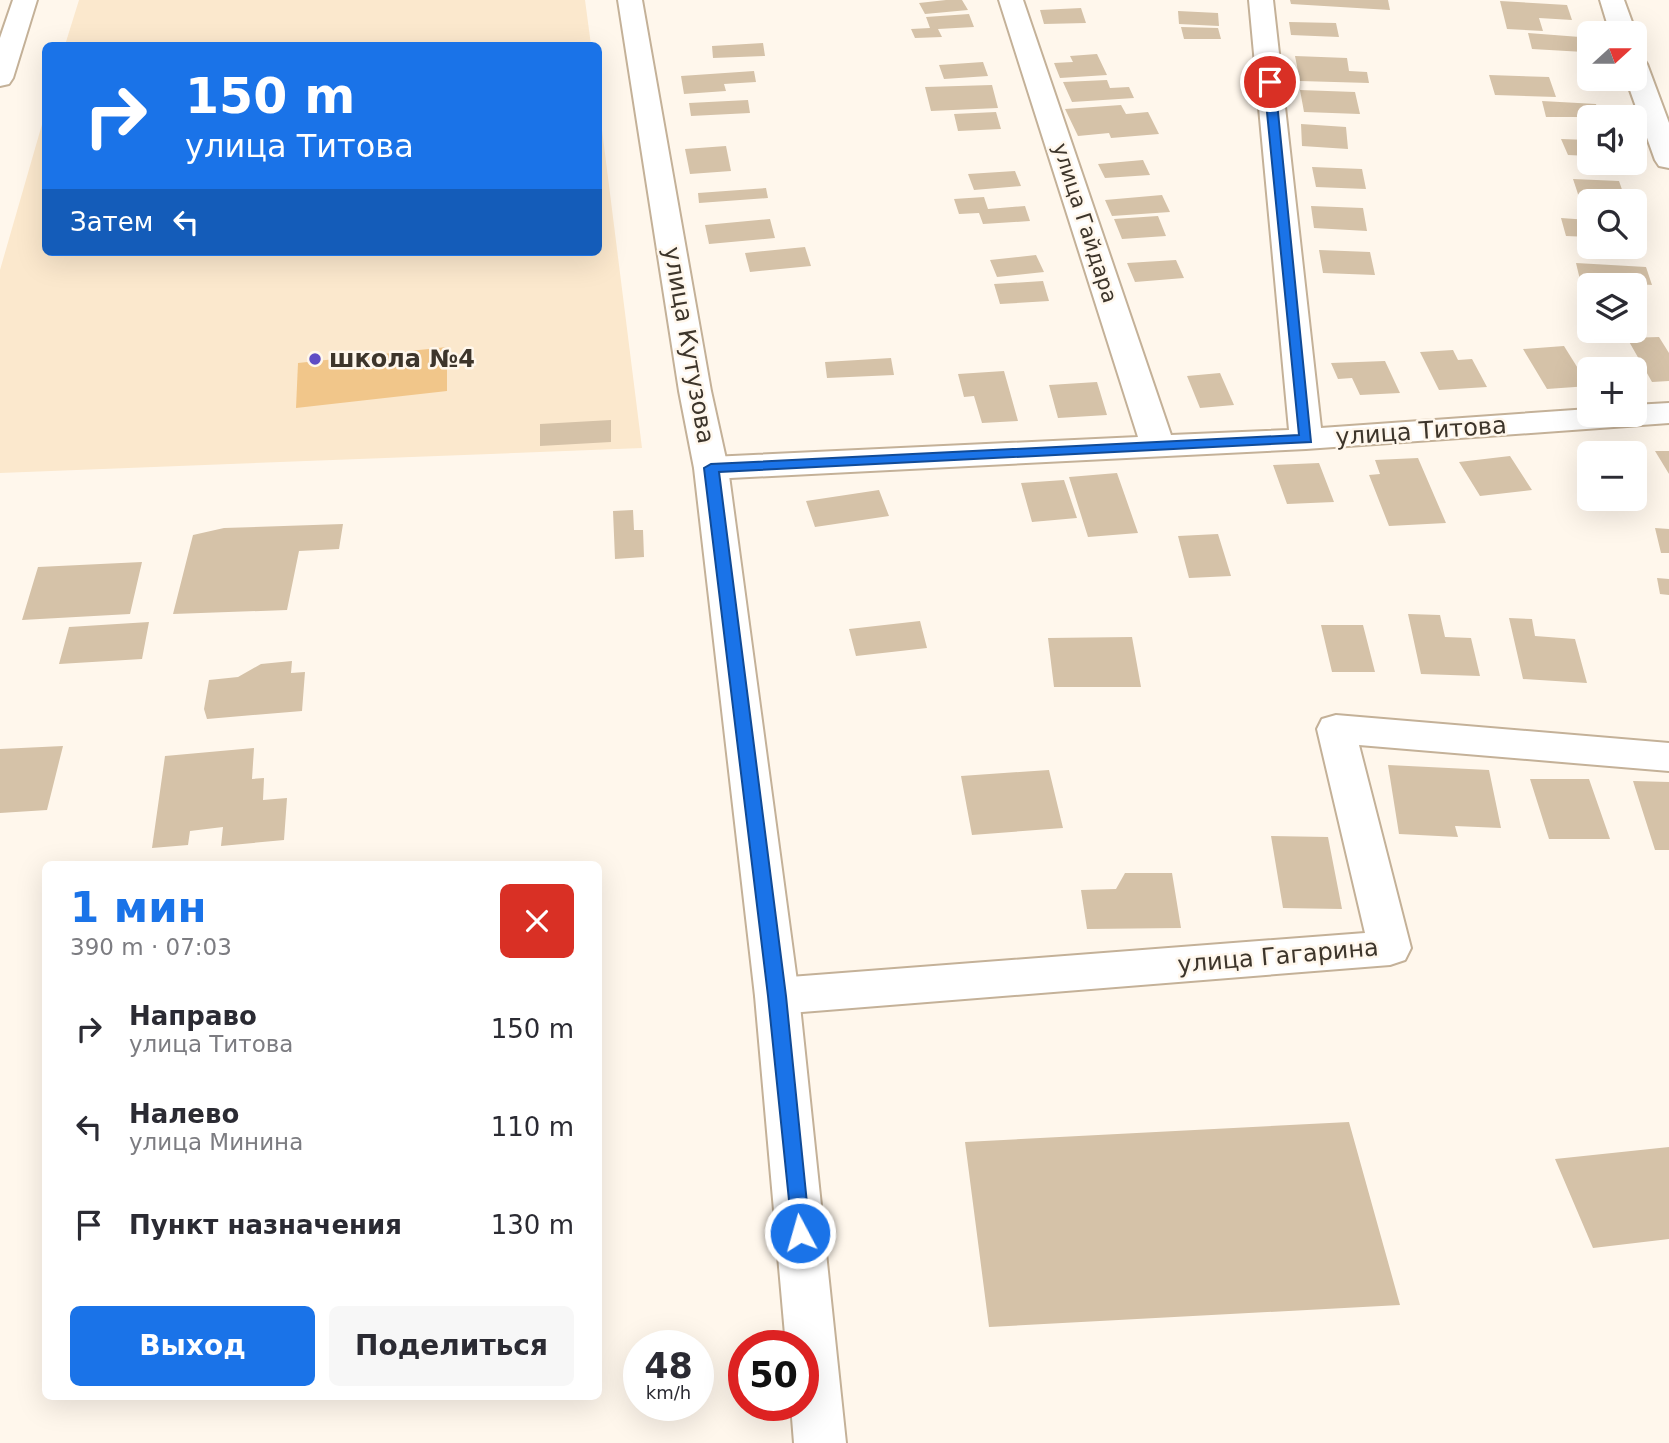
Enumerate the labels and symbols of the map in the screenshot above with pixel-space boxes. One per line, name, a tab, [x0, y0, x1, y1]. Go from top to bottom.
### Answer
north arrow	[1577, 21, 1647, 91]
pin	[1240, 52, 1300, 112]
street label: улица Гайдара	[1048, 140, 1122, 306]
street label: улица Кутузова	[658, 244, 720, 446]
place label: школа №4	[329, 345, 475, 373]
marker: школа №4	[307, 351, 323, 367]
street label: улица Титова	[1334, 411, 1508, 451]
street label: улица Гагарина	[1176, 933, 1380, 979]
position arrow	[763, 1196, 837, 1270]
speed limit sign: 50	[728, 1330, 819, 1421]

